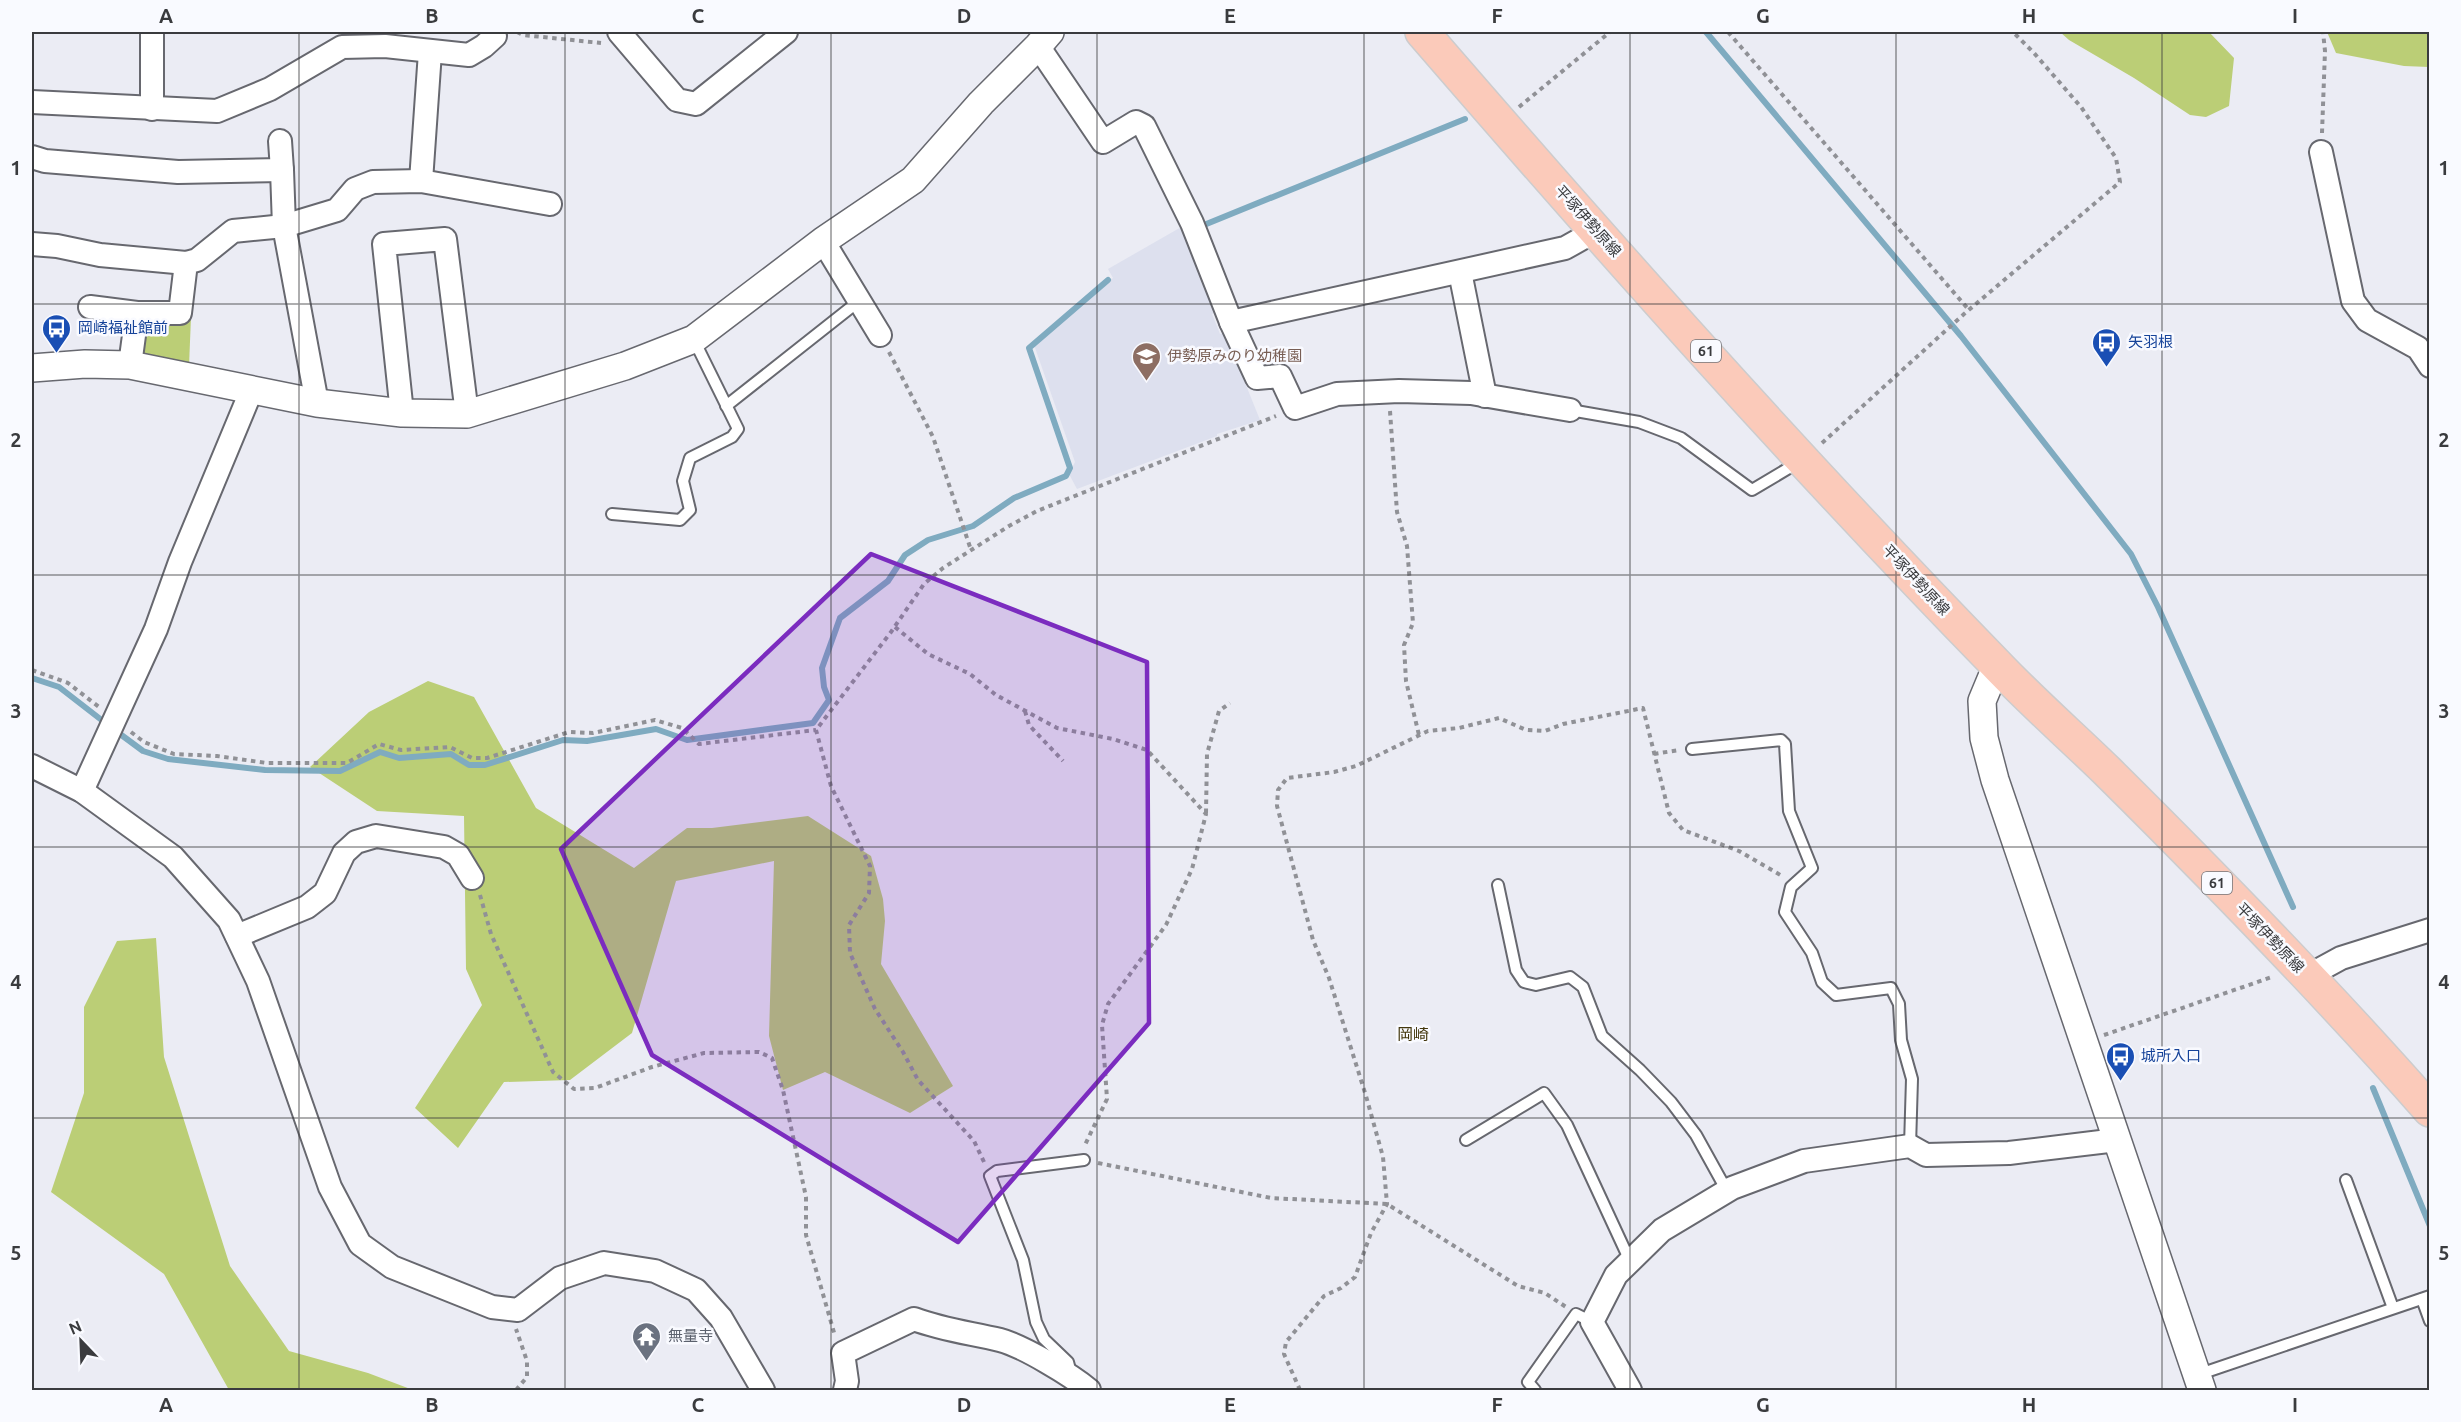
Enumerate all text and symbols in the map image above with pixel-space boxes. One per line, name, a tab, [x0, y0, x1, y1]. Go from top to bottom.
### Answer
text: A	[159, 4, 173, 27]
text: B	[425, 4, 439, 27]
text: C	[692, 4, 705, 27]
text: D	[957, 4, 971, 27]
text: E	[1224, 4, 1236, 27]
text: F	[1491, 4, 1503, 27]
text: G	[1756, 4, 1770, 27]
text: H	[2022, 4, 2036, 27]
text: I	[2292, 4, 2298, 27]
text: 1	[10, 156, 22, 179]
text: 1	[2438, 156, 2450, 179]
street label: 平塚伊勢原線	[1552, 182, 1625, 260]
bus stop icon: 岡崎福祉館前	[41, 312, 73, 354]
place label: 岡崎福祉館前	[78, 319, 168, 336]
bus stop icon: 矢羽根	[2091, 326, 2123, 368]
place label: 矢羽根	[2128, 333, 2173, 350]
school or university icon: 伊勢原みのり幼稚園	[1130, 340, 1162, 382]
road number: 61	[1691, 340, 1721, 362]
place label: 伊勢原みのり幼稚園	[1167, 347, 1302, 364]
text: 2	[10, 428, 22, 451]
text: 2	[2438, 428, 2450, 451]
street label: 平塚伊勢原線	[1879, 541, 1953, 618]
text: 3	[10, 699, 22, 722]
text: 3	[2438, 699, 2450, 722]
road number: 61	[2202, 872, 2232, 894]
street label: 平塚伊勢原線	[2233, 899, 2308, 976]
text: 4	[10, 970, 22, 993]
text: 4	[2438, 970, 2450, 993]
district label: 岡崎	[1397, 1025, 1429, 1043]
bus stop icon: 城所入口	[2104, 1040, 2136, 1082]
place label: 城所入口	[2141, 1047, 2201, 1064]
text: 5	[10, 1241, 22, 1264]
text: 5	[2438, 1241, 2450, 1264]
north arrow	[51, 1311, 111, 1371]
text: N	[66, 1317, 84, 1338]
temple icon: 無量寺	[631, 1320, 663, 1362]
place label: 無量寺	[668, 1327, 713, 1344]
text: A	[159, 1393, 173, 1416]
text: B	[425, 1393, 439, 1416]
text: C	[692, 1393, 705, 1416]
text: D	[957, 1393, 971, 1416]
text: E	[1224, 1393, 1236, 1416]
text: F	[1491, 1393, 1503, 1416]
text: G	[1756, 1393, 1770, 1416]
text: H	[2022, 1393, 2036, 1416]
text: I	[2292, 1393, 2298, 1416]

